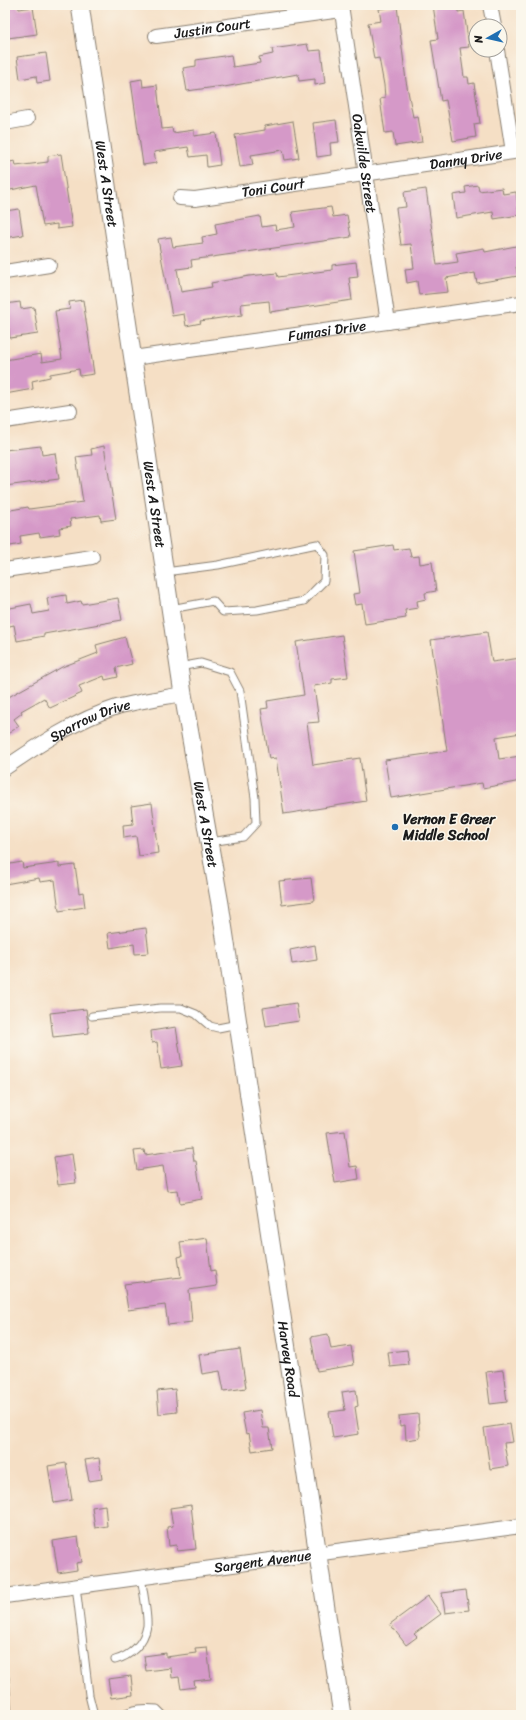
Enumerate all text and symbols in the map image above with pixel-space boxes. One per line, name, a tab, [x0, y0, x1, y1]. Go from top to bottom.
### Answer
street label: Justin Court	[172, 11, 252, 46]
north arrow	[468, 18, 508, 58]
text: N	[469, 34, 489, 45]
street label: Oakwilde Street	[344, 112, 384, 215]
street label: West A Street	[87, 139, 125, 229]
street label: Danny Drive	[428, 142, 504, 177]
street label: Toni Court	[240, 171, 308, 205]
street label: Fumasi Drive	[286, 313, 368, 349]
street label: West A Street	[135, 459, 173, 550]
street label: Sparrow Drive	[45, 692, 133, 749]
street label: West A Street	[186, 779, 225, 870]
place label: Vernon E Greer Middle School	[402, 807, 496, 848]
marker: Vernon E Greer Middle School	[390, 822, 400, 832]
street label: Harvey Road	[270, 1319, 306, 1401]
street label: Sargent Avenue	[212, 1543, 313, 1581]

